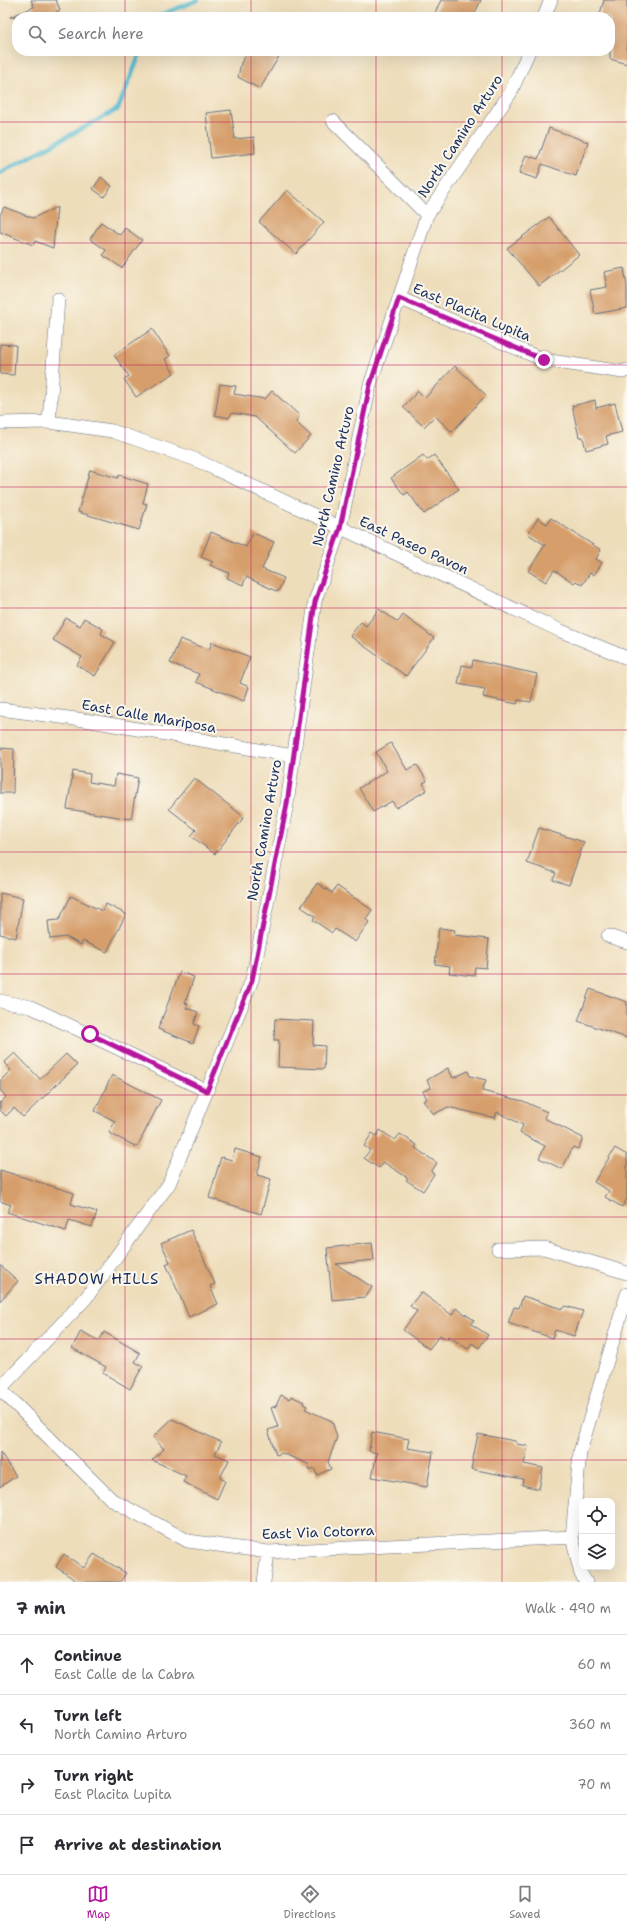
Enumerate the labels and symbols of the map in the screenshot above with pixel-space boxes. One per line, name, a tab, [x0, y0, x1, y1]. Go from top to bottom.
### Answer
street label: North Camino Arturo	[413, 71, 507, 201]
street label: East Placita Lupita	[410, 279, 534, 345]
route end	[535, 351, 553, 369]
street label: North Camino Arturo	[308, 404, 358, 548]
street label: East Paseo Pavon	[356, 512, 472, 578]
street label: East Calle Mariposa	[80, 695, 218, 737]
street label: North Camino Arturo	[243, 758, 285, 902]
route start	[81, 1025, 99, 1043]
district label: SHADOW HILLS	[35, 1269, 159, 1289]
street label: East Via Cotorra	[261, 1521, 375, 1543]

